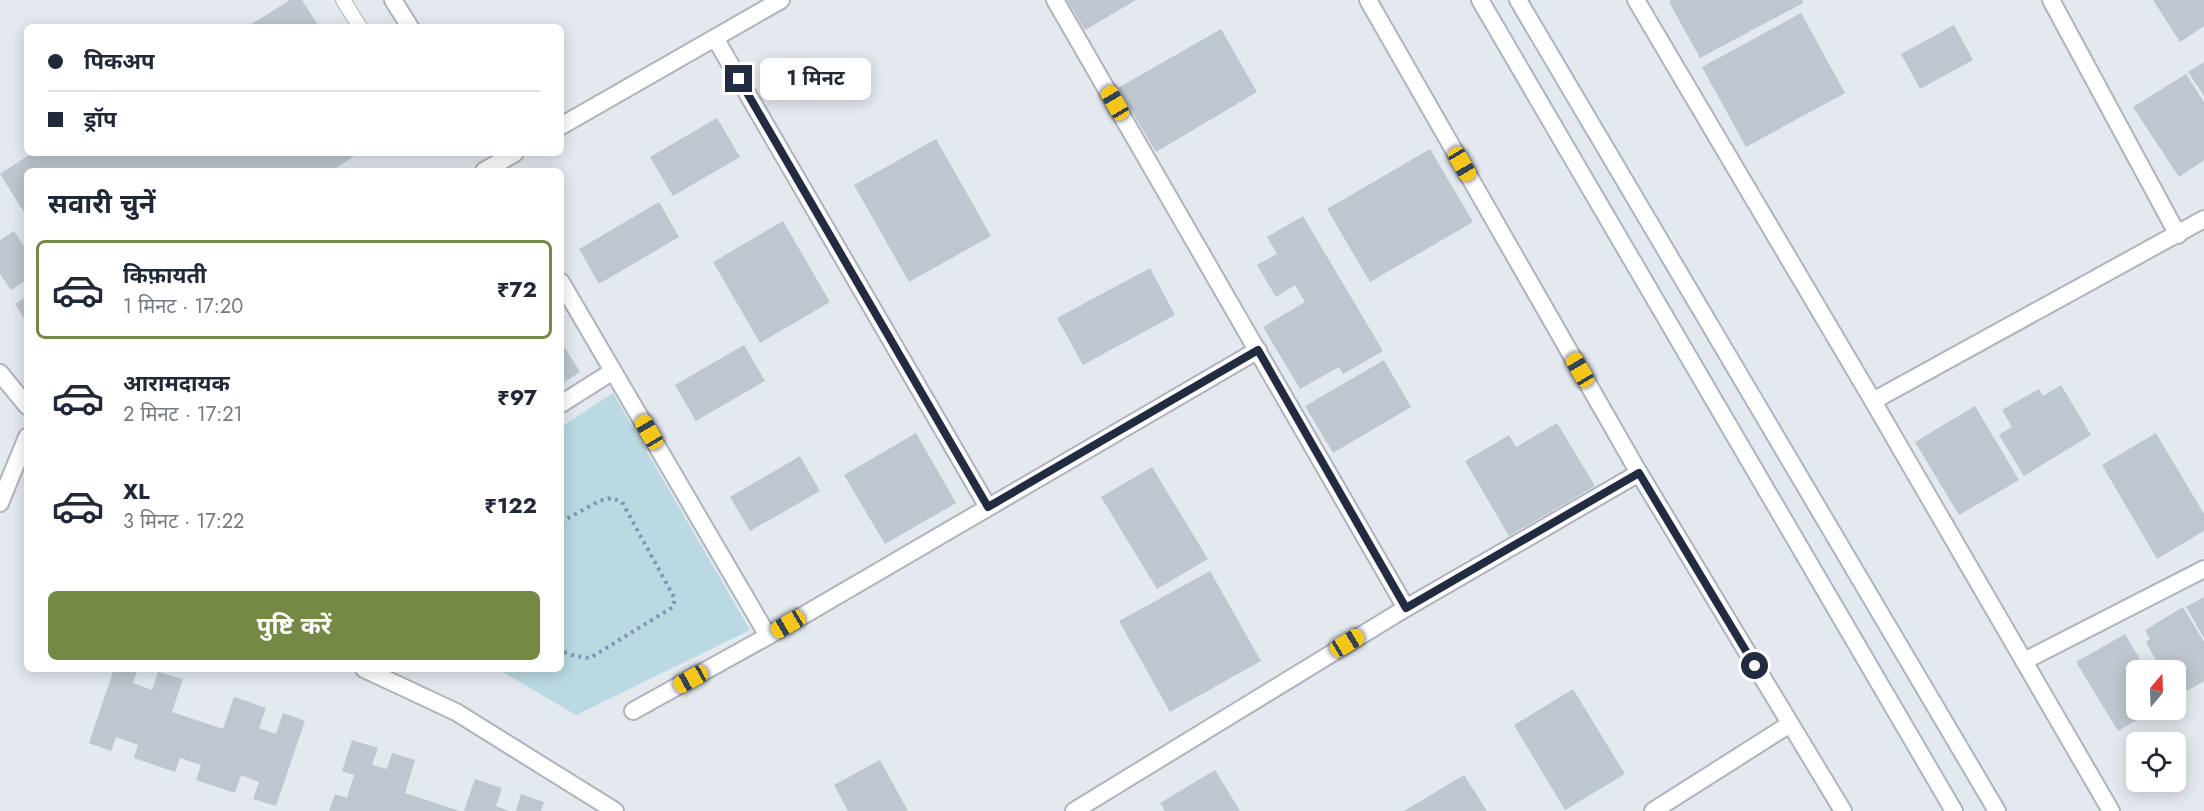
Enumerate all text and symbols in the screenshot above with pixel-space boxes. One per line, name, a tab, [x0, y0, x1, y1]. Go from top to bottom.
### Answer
text: पिकअप	[84, 45, 155, 77]
callout: 1 मिनट	[760, 58, 871, 100]
text: 1 मिनट	[786, 64, 845, 93]
route end	[725, 65, 752, 92]
car	[1098, 83, 1132, 123]
text: ड्रॉप	[84, 103, 117, 135]
car	[1445, 144, 1479, 184]
text: सवारी चुनें	[48, 184, 155, 223]
text: किफ़ायती	[123, 259, 207, 291]
icon: car	[51, 263, 105, 317]
text: ₹72	[497, 273, 537, 305]
text: 1 मिनट · 17:20	[123, 292, 243, 321]
car	[1563, 350, 1597, 390]
text: आरामदायक	[123, 367, 230, 399]
icon: car	[51, 371, 105, 425]
text: ₹97	[497, 381, 537, 413]
text: 2 मिनट · 17:21	[123, 400, 243, 429]
car	[632, 412, 666, 452]
text: XL	[123, 475, 150, 507]
icon: car	[51, 479, 105, 533]
text: ₹122	[484, 489, 537, 521]
text: 3 मिनट · 17:22	[123, 507, 245, 536]
button: पुष्टि करें	[48, 591, 540, 660]
car	[768, 607, 808, 641]
car	[1327, 626, 1367, 660]
route start	[1741, 652, 1768, 679]
north arrow	[2126, 660, 2186, 720]
map controls	[2126, 660, 2186, 792]
car	[671, 662, 711, 696]
button: locate	[2126, 732, 2186, 792]

